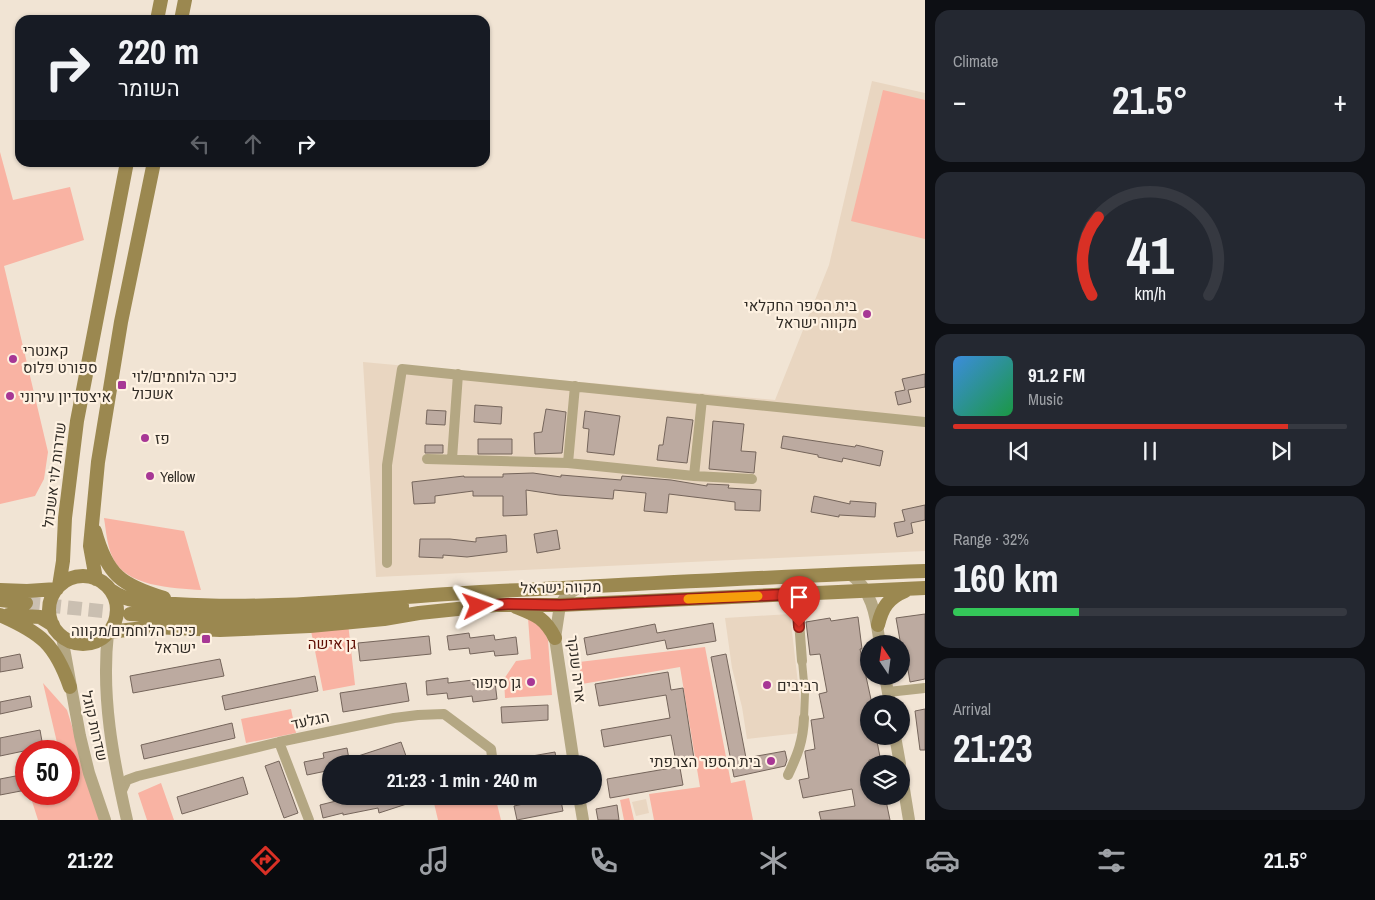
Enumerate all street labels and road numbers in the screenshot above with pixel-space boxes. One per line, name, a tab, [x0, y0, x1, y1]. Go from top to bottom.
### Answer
street label: שדרות לוי אשכול	[37, 421, 71, 529]
street label: מקווה ישראל	[520, 576, 602, 598]
street label: אריה שנקר	[562, 634, 592, 704]
street label: שדרות קוגל	[77, 689, 113, 763]
street label: הגלעד	[289, 706, 331, 734]

